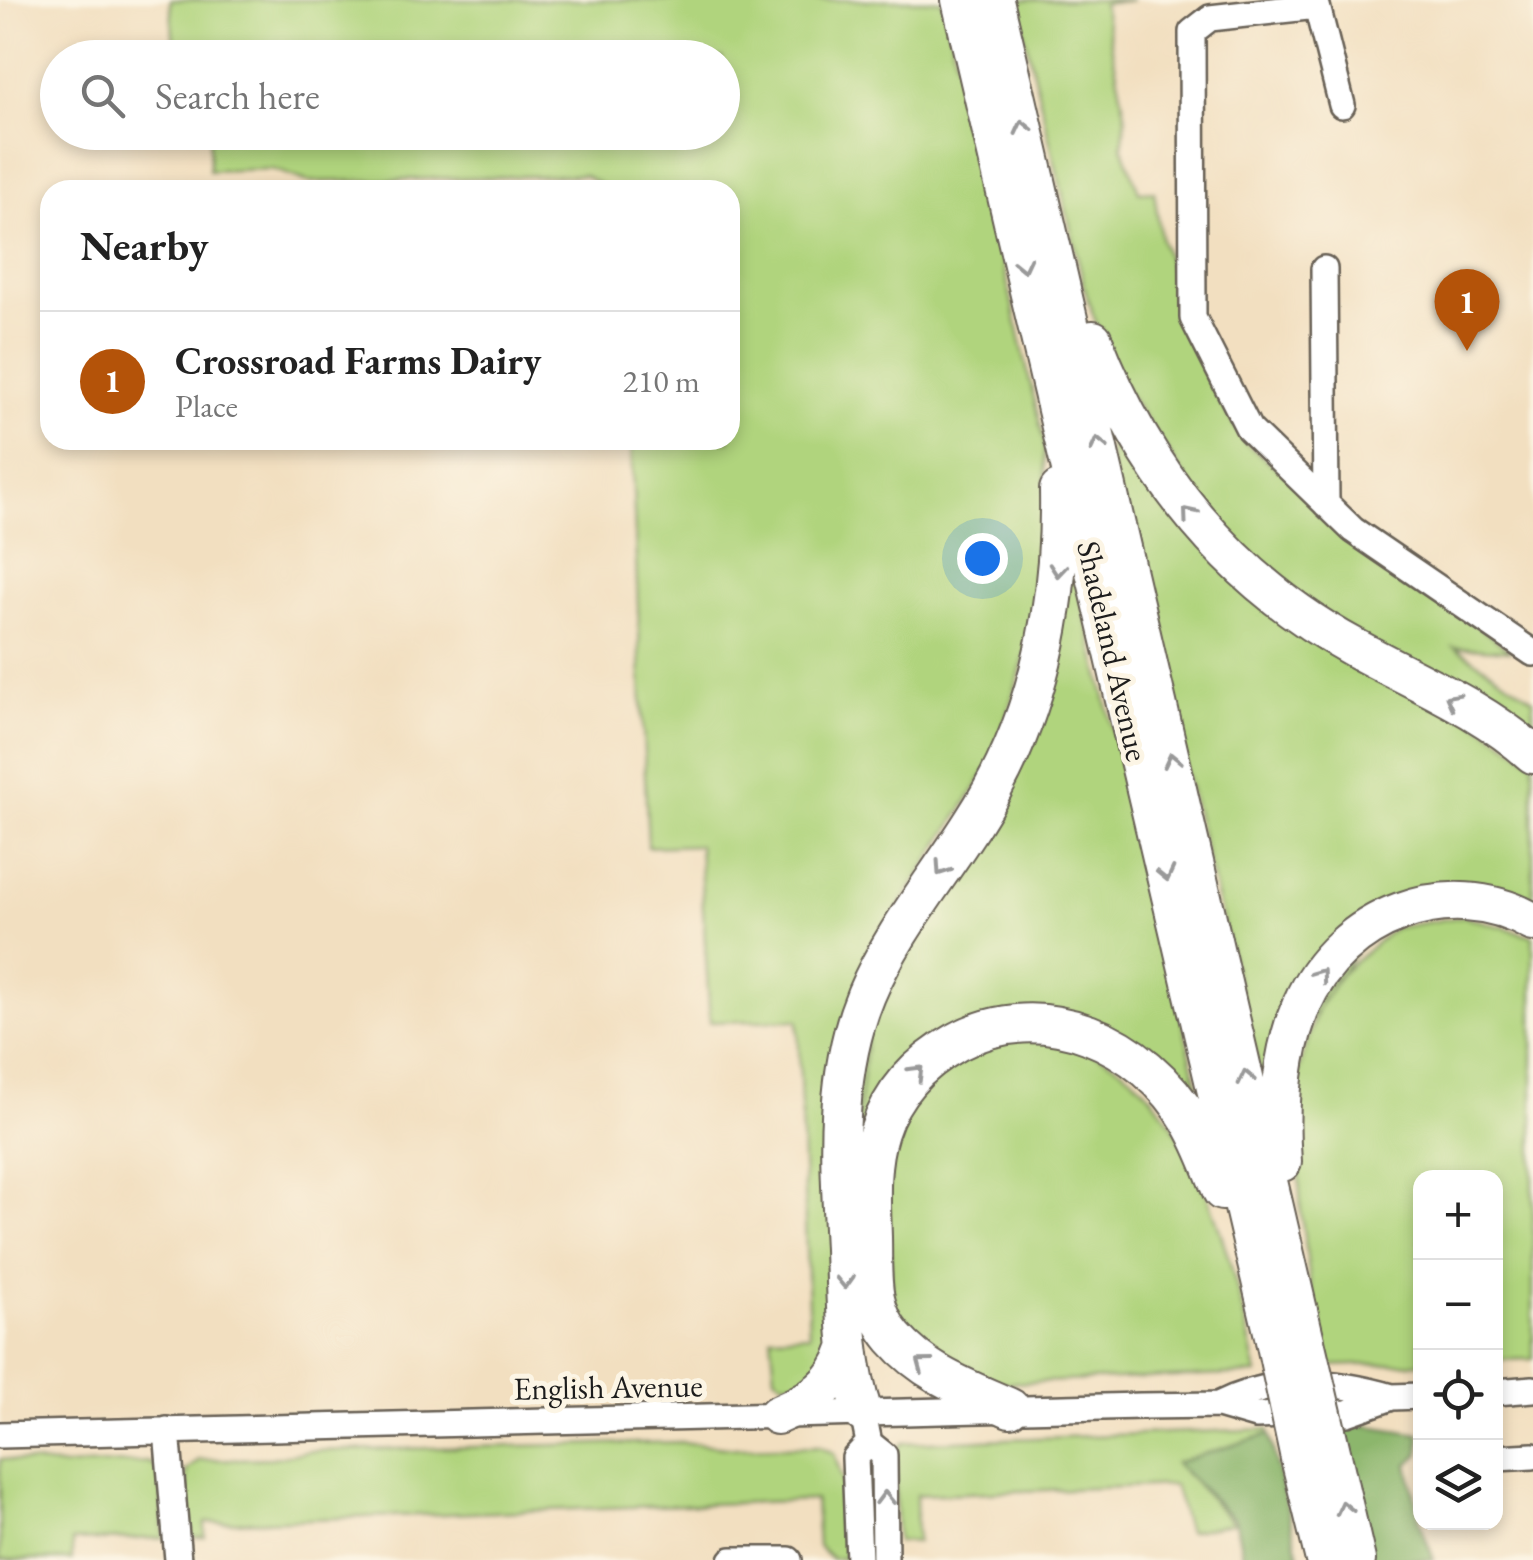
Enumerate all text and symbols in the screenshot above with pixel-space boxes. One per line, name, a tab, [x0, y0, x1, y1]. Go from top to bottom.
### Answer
search box	[40, 40, 740, 150]
icon: search	[75, 68, 130, 123]
text: Search here	[155, 71, 320, 120]
one-way arrow	[1014, 119, 1035, 136]
text: Nearby	[80, 218, 209, 273]
one-way arrow	[1011, 256, 1032, 273]
pin: 1	[1434, 268, 1500, 351]
text: Crossroad Farms Dairy	[175, 336, 541, 385]
text: 1	[104, 360, 121, 402]
text: 210 m	[623, 360, 700, 402]
text: Place	[175, 385, 238, 427]
one-way arrow	[1089, 436, 1110, 453]
one-way arrow	[1183, 507, 1201, 525]
your location	[957, 533, 1008, 584]
street label: Shadeland Avenue	[1067, 537, 1159, 765]
one-way arrow	[1047, 563, 1069, 579]
one-way arrow	[1445, 693, 1463, 713]
one-way arrow	[1163, 752, 1184, 769]
one-way arrow	[936, 858, 954, 877]
one-way arrow	[1154, 865, 1175, 882]
one-way arrow	[1308, 968, 1326, 986]
one-way arrow	[906, 1065, 924, 1083]
one-way arrow	[1237, 1069, 1258, 1086]
map controls	[1413, 1170, 1503, 1530]
button: +	[1413, 1170, 1503, 1260]
button: −	[1413, 1260, 1503, 1350]
one-way arrow	[834, 1275, 855, 1291]
button: locate	[1413, 1350, 1503, 1440]
one-way arrow	[917, 1359, 935, 1376]
street label: English Avenue	[513, 1364, 703, 1410]
button: layers	[1413, 1440, 1503, 1530]
one-way arrow	[875, 1489, 896, 1505]
one-way arrow	[1335, 1500, 1356, 1517]

